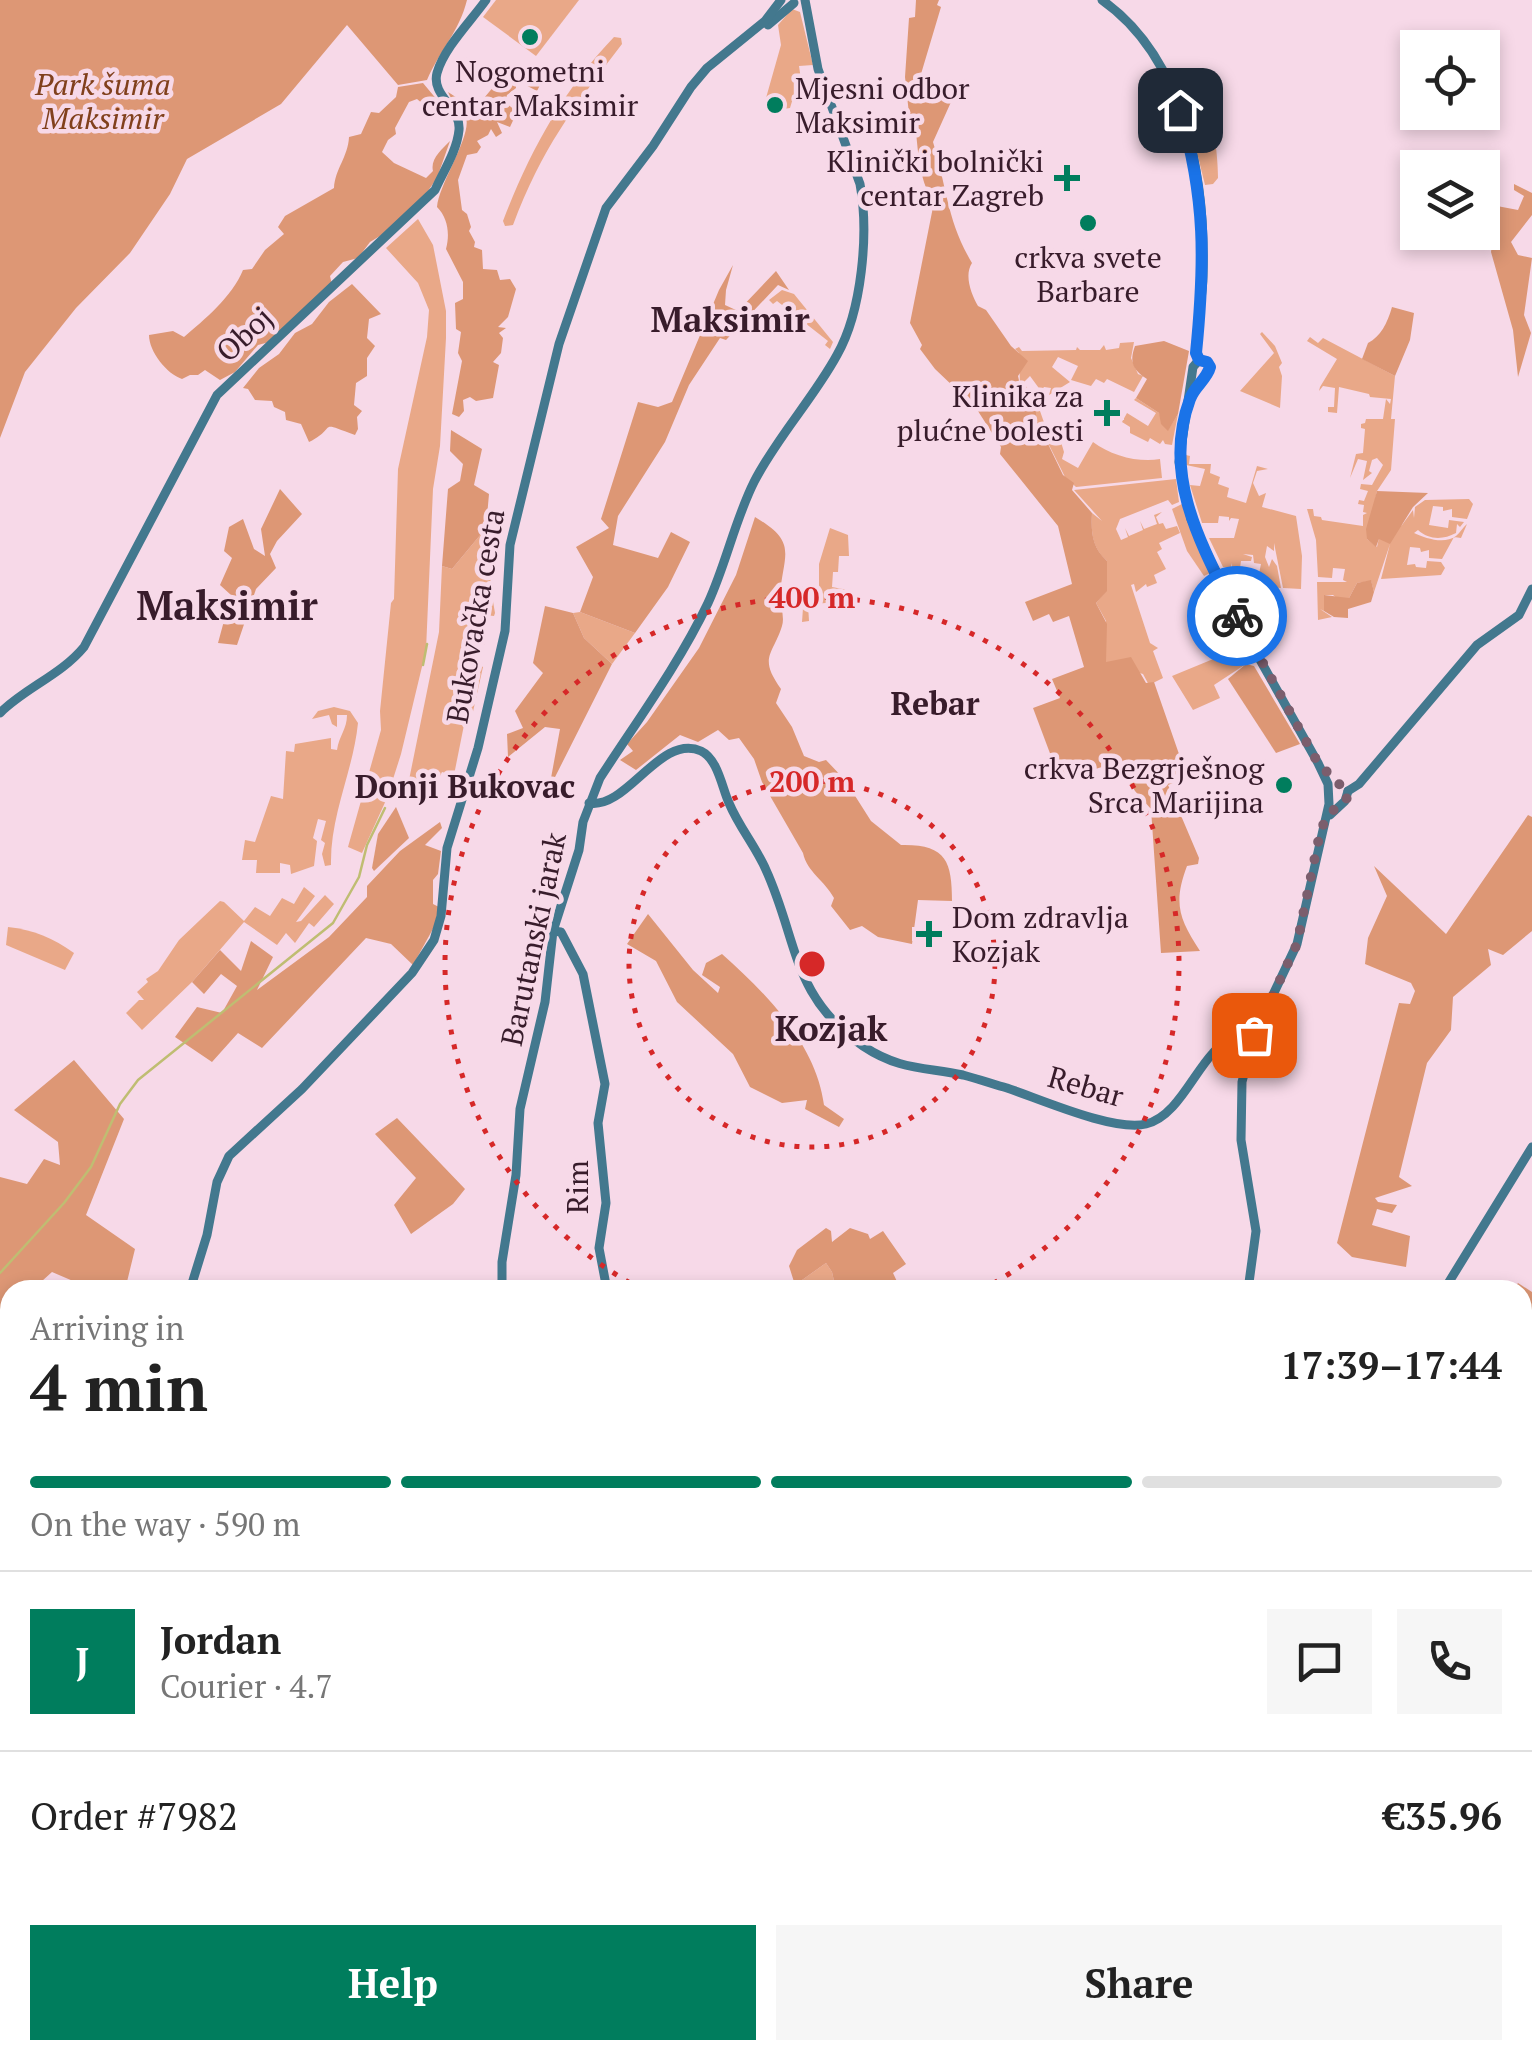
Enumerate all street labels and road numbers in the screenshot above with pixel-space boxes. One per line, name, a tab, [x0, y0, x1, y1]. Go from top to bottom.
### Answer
street label: Oboj	[207, 298, 281, 370]
street label: Bukovačka cesta	[436, 506, 514, 726]
street label: Barutanski jarak	[491, 828, 575, 1049]
street label: Rebar	[1044, 1056, 1129, 1116]
street label: Rim	[557, 1160, 597, 1214]

